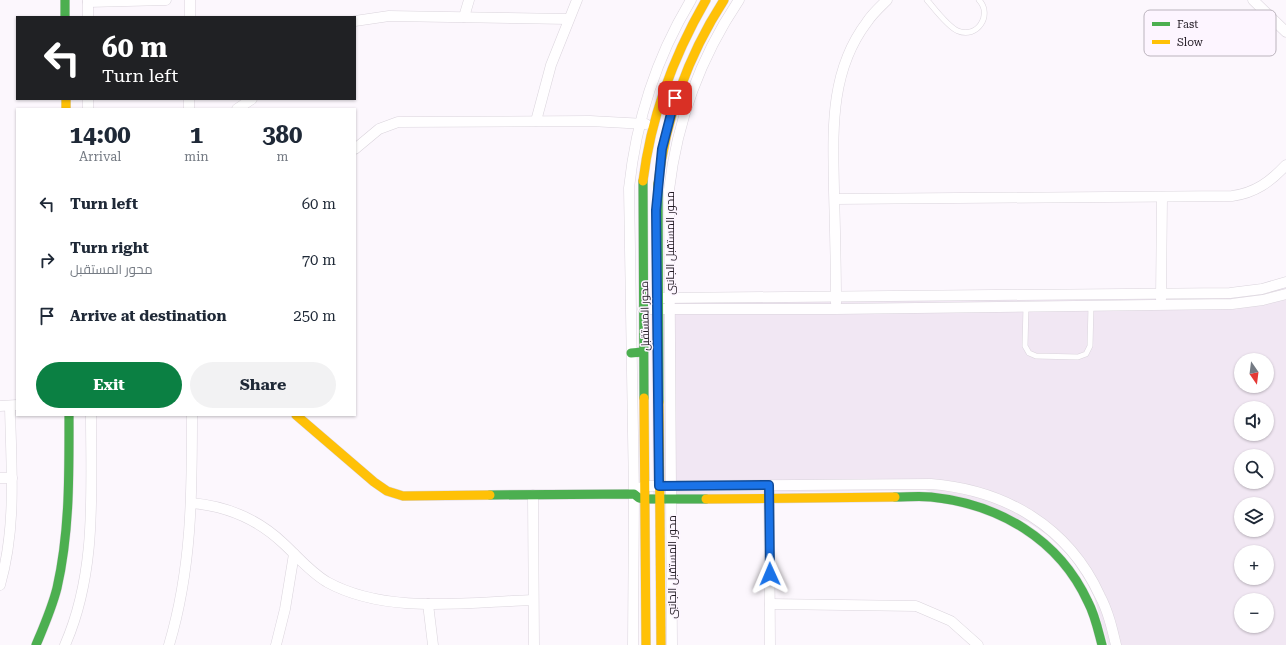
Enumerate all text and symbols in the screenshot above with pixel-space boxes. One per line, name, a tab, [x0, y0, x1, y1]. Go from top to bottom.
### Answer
legend	[1144, 10, 1276, 56]
text: Fast	[1177, 18, 1198, 31]
text: 60 m	[102, 31, 167, 64]
icon: left	[36, 32, 88, 84]
text: Slow	[1177, 36, 1204, 49]
text: Turn left	[102, 65, 178, 86]
pin	[658, 81, 692, 115]
icon: arrive	[664, 87, 686, 109]
text: 14:00	[70, 121, 131, 149]
text: 1	[190, 121, 203, 149]
text: 380	[262, 121, 303, 149]
text: Arrival	[79, 149, 121, 164]
text: min	[184, 149, 209, 164]
text: m	[276, 149, 288, 164]
street label: محور المستقبل الجانبى	[664, 191, 677, 295]
icon: left	[36, 193, 58, 215]
text: Turn left	[70, 195, 138, 213]
text: 60 m	[302, 195, 336, 213]
text: Turn right	[70, 239, 149, 257]
icon: right	[36, 249, 58, 271]
text: 70 m	[302, 251, 336, 269]
text: محور المستقبل	[70, 262, 152, 277]
street label: محور المستقبل	[638, 281, 652, 351]
icon: arrive	[36, 305, 58, 327]
text: Arrive at destination	[70, 307, 226, 325]
text: 250 m	[293, 307, 336, 325]
north arrow	[1234, 353, 1274, 393]
map controls	[1234, 353, 1274, 633]
button: Exit	[36, 362, 182, 408]
button: Share	[190, 362, 336, 408]
button: sound	[1234, 401, 1274, 441]
button: search	[1234, 449, 1274, 489]
button: layers	[1234, 497, 1274, 537]
street label: محور المستقبل الجانبى	[666, 515, 679, 619]
button: +	[1234, 545, 1274, 585]
position arrow	[749, 553, 791, 595]
button: −	[1234, 593, 1274, 633]

